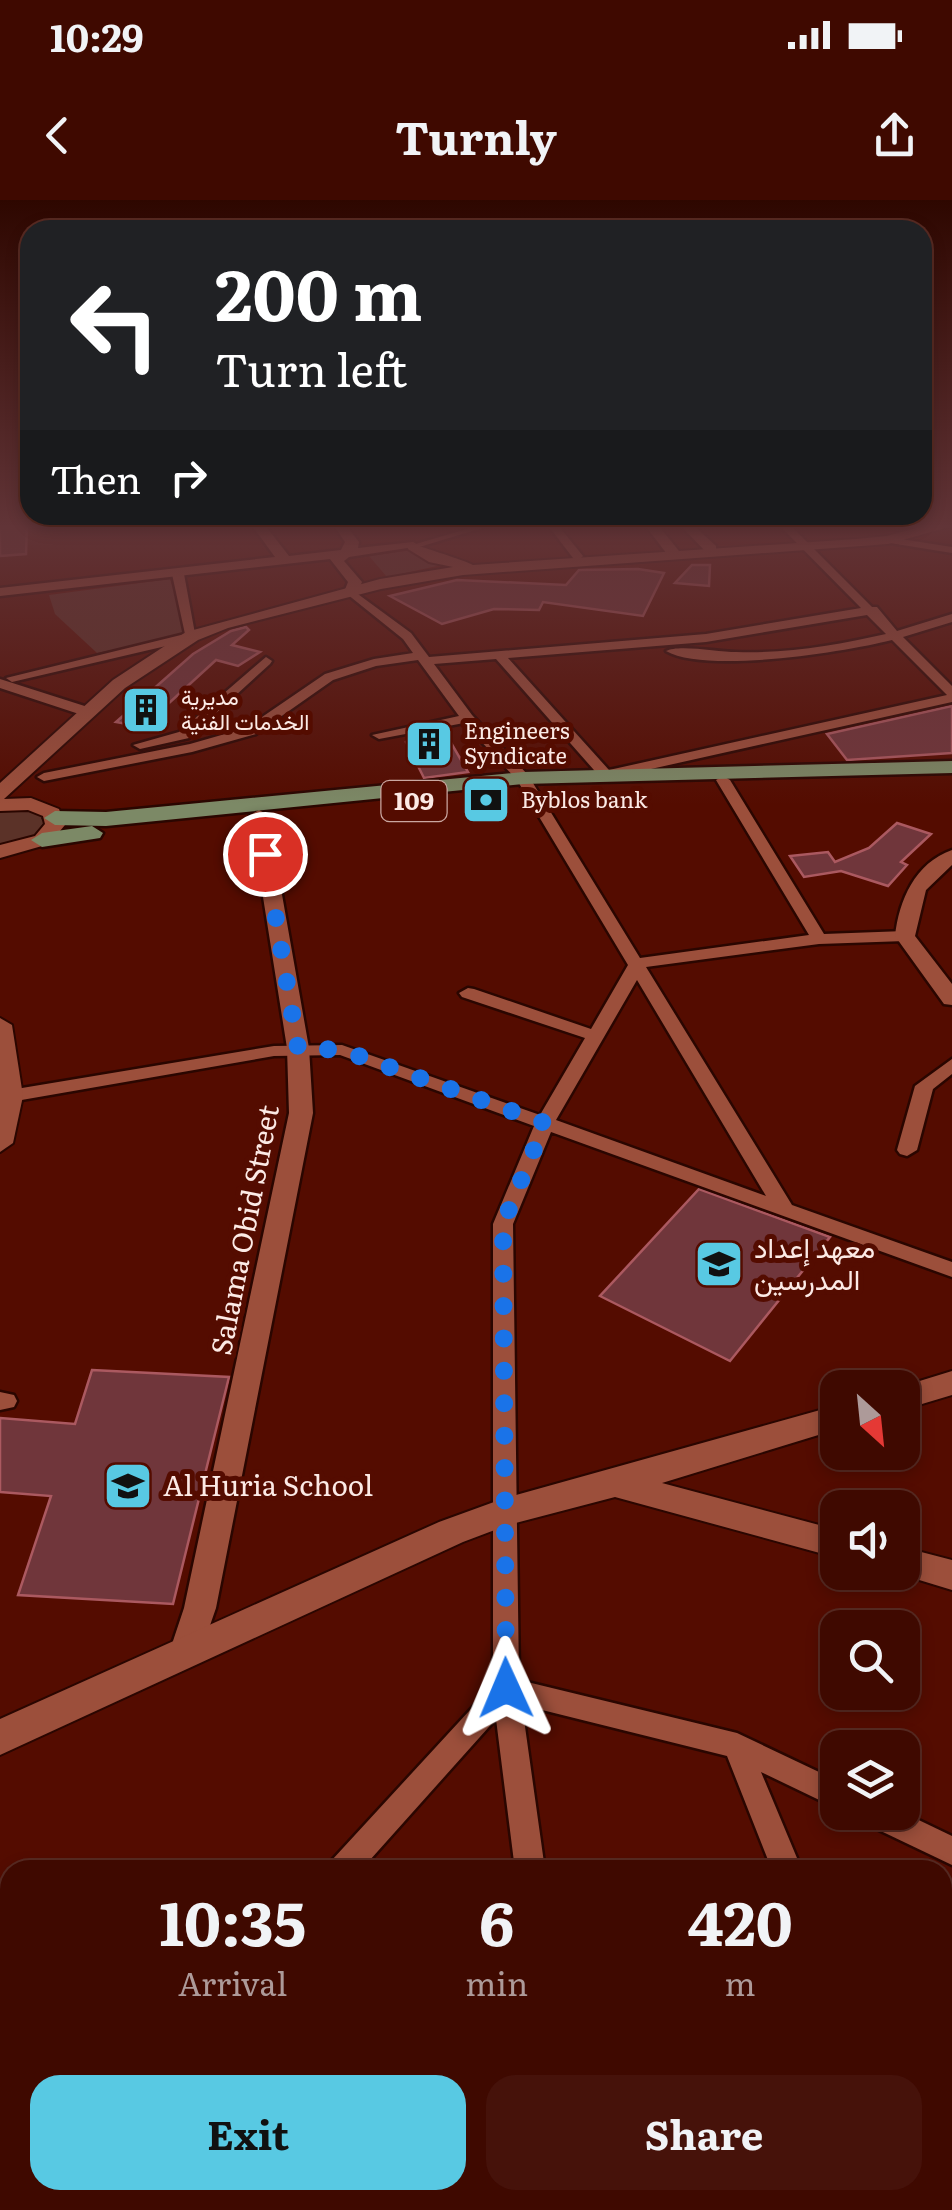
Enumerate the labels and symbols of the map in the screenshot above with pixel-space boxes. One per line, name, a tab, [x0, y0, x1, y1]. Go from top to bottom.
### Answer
place label: مديرية الخدمات الفنية	[181, 679, 309, 737]
building icon: مديرية الخدمات الفنية	[120, 684, 172, 736]
place label: Engineers Syndicate	[464, 713, 570, 771]
building icon: Engineers Syndicate	[403, 718, 455, 770]
bank icon: Byblos bank	[460, 774, 512, 826]
road number: 109	[382, 781, 446, 821]
place label: Byblos bank	[521, 782, 648, 815]
pin	[223, 812, 308, 897]
street label: Salama Obid Street	[198, 1100, 288, 1358]
place label: معهد إعداد المدرسين	[754, 1225, 875, 1299]
school or university icon: معهد إعداد المدرسين	[693, 1238, 745, 1290]
north arrow	[820, 1370, 920, 1470]
school or university icon: Al Huria School	[102, 1460, 154, 1512]
place label: Al Huria School	[163, 1463, 373, 1505]
position arrow	[454, 1636, 558, 1740]

